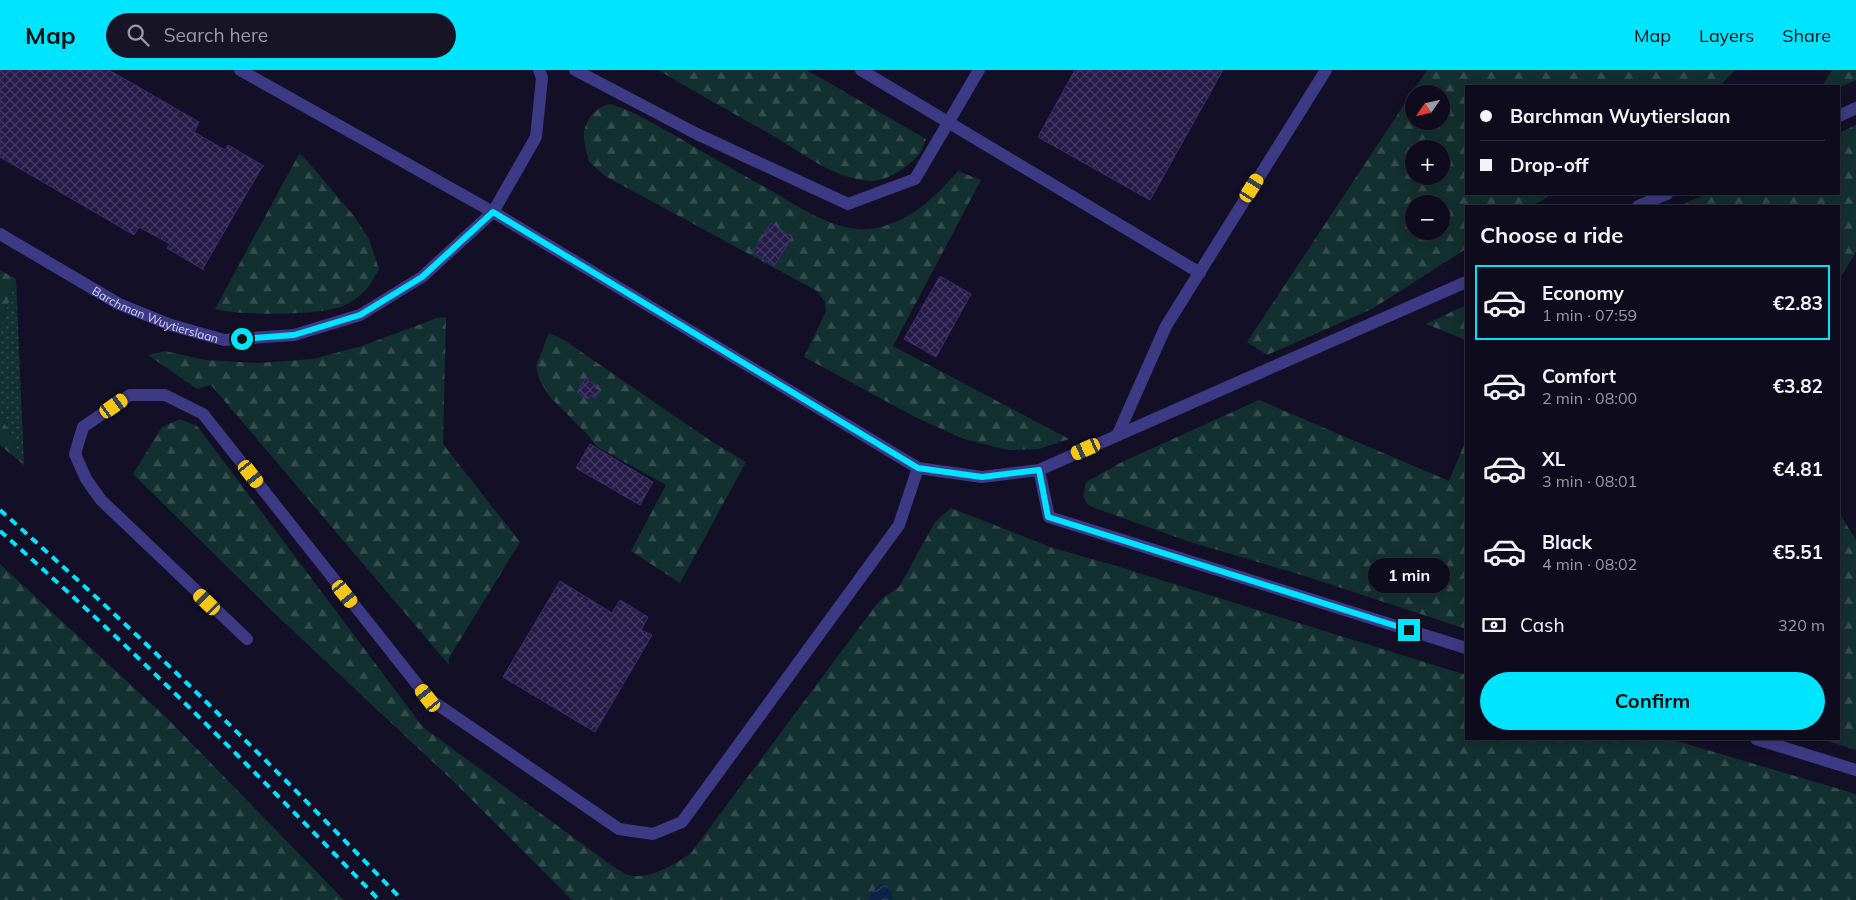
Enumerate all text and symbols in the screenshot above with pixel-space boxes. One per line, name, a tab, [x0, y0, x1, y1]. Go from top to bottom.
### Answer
search box	[106, 13, 456, 58]
text: Map	[25, 20, 76, 50]
icon: search	[124, 21, 152, 49]
text: Search here	[164, 23, 268, 47]
text: Map	[1634, 24, 1671, 47]
text: Layers	[1699, 24, 1754, 47]
text: Share	[1782, 24, 1831, 47]
north arrow	[1405, 85, 1450, 130]
map controls	[1405, 85, 1450, 240]
text: Barchman Wuytierslaan	[1510, 104, 1730, 128]
button: +	[1405, 140, 1450, 185]
text: Drop-off	[1510, 153, 1588, 177]
car	[1237, 171, 1266, 205]
button: −	[1405, 195, 1450, 240]
text: Choose a ride	[1480, 221, 1623, 249]
icon: car	[1482, 280, 1527, 325]
text: Economy	[1542, 281, 1624, 305]
street label: Barchman Wuytierslaan	[90, 283, 220, 346]
text: €2.83	[1773, 291, 1823, 315]
text: 1 min · 07:59	[1542, 305, 1637, 325]
route start	[231, 328, 253, 350]
icon: car	[1482, 363, 1527, 408]
text: Comfort	[1542, 364, 1616, 388]
text: €3.82	[1773, 374, 1823, 398]
text: 2 min · 08:00	[1542, 388, 1637, 408]
car	[97, 391, 130, 421]
car	[1069, 436, 1102, 462]
icon: car	[1482, 446, 1527, 491]
text: XL	[1542, 447, 1565, 471]
text: €4.81	[1773, 457, 1823, 481]
car	[235, 458, 266, 490]
text: 3 min · 08:01	[1542, 471, 1637, 491]
icon: car	[1482, 529, 1527, 574]
text: Black	[1542, 530, 1592, 554]
text: €5.51	[1773, 540, 1823, 564]
text: 4 min · 08:02	[1542, 554, 1637, 574]
callout: 1 min	[1368, 558, 1450, 592]
text: 1 min	[1388, 565, 1430, 585]
car	[329, 578, 360, 610]
car	[190, 586, 223, 618]
icon: cash	[1480, 611, 1508, 639]
text: Cash	[1520, 613, 1565, 637]
text: 320 m	[1778, 615, 1825, 635]
route end	[1398, 619, 1420, 641]
button: Confirm	[1480, 672, 1825, 730]
car	[412, 682, 443, 714]

